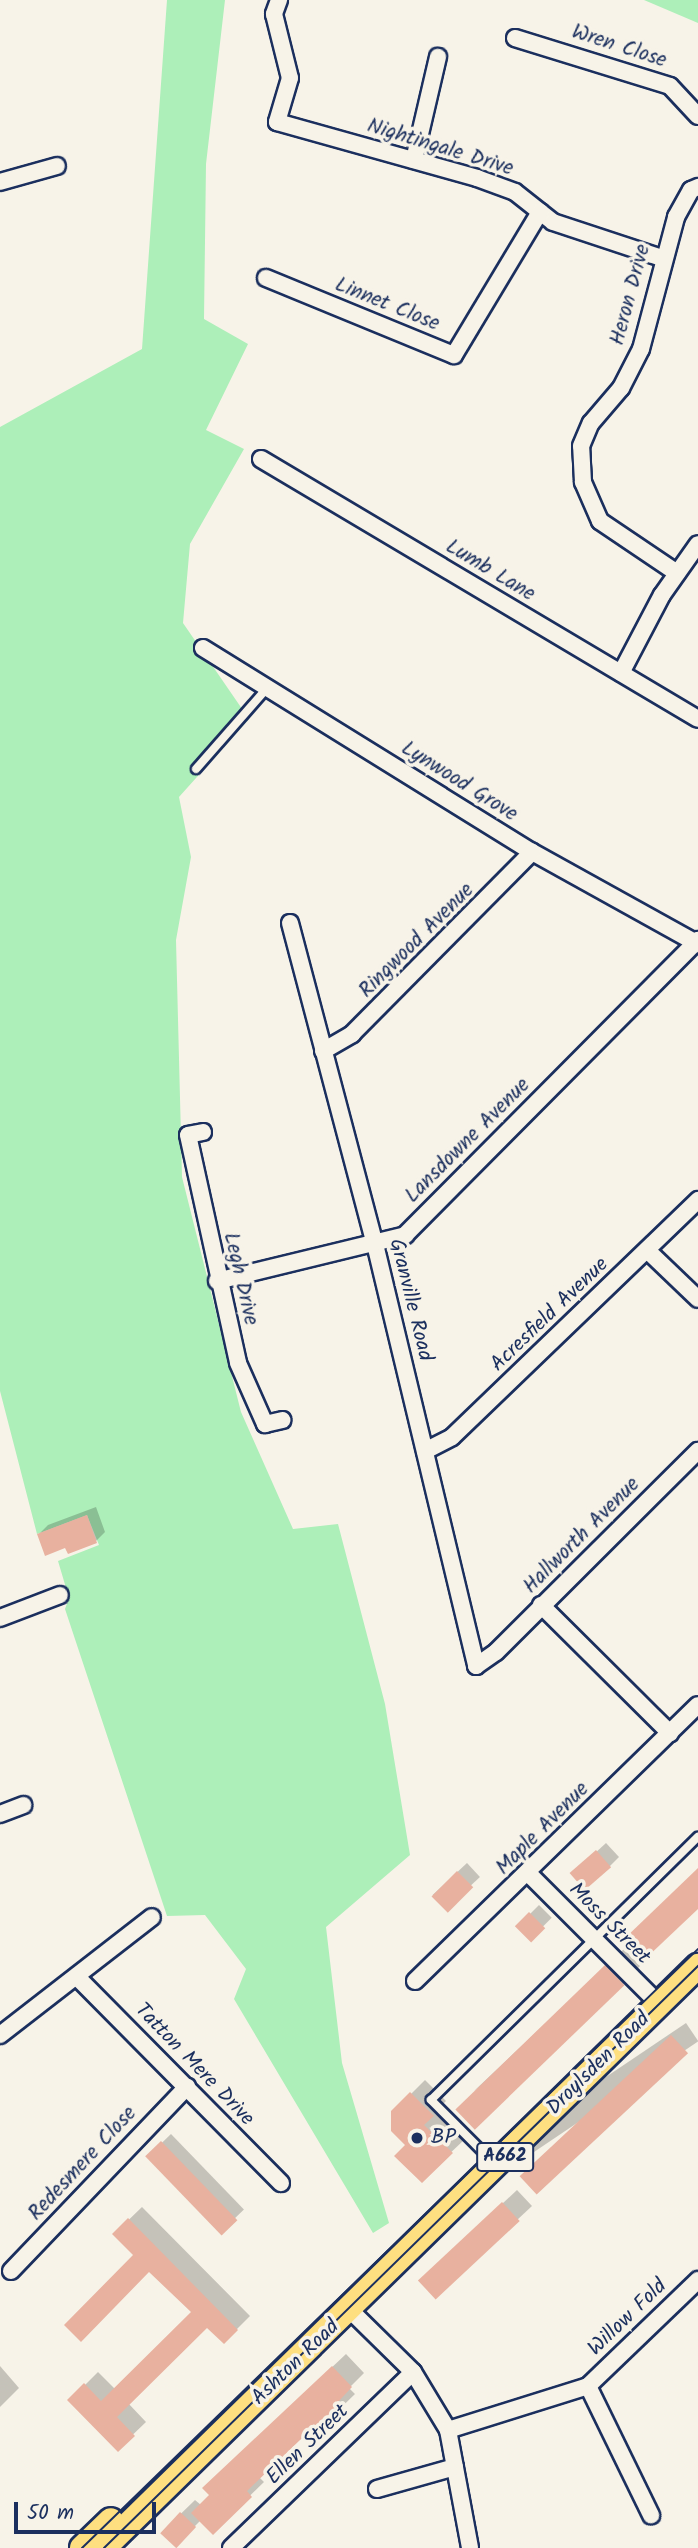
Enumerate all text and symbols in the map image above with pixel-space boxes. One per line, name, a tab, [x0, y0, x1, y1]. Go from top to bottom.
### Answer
street label: Wren Close	[568, 20, 670, 74]
street label: Nightingale Drive	[364, 114, 516, 182]
street label: Heron Drive	[605, 242, 657, 348]
street label: Linnet Close	[331, 273, 443, 337]
street label: Lumb Lane	[441, 535, 539, 607]
street label: Lynwood Grove	[396, 736, 522, 828]
street label: Ringwood Avenue	[354, 878, 480, 1004]
street label: Lansdowne Avenue	[400, 1073, 536, 1209]
street label: Legh Drive	[217, 1230, 263, 1328]
street label: Granville Road	[383, 1236, 437, 1364]
street label: Acresfield Avenue	[486, 1252, 614, 1378]
street label: Hallworth Avenue	[518, 1472, 646, 1600]
street label: Maple Avenue	[491, 1777, 595, 1881]
street label: Moss Street	[563, 1878, 655, 1970]
street label: Tatton Mere Drive	[129, 1998, 259, 2132]
street label: Droylsden Road	[542, 2007, 656, 2121]
street label: Redesmere Close	[24, 2102, 142, 2226]
place label: BP	[431, 2125, 456, 2151]
marker: BP	[409, 2130, 425, 2146]
road number: A662	[475, 2142, 535, 2172]
street label: Willow Fold	[583, 2274, 673, 2362]
street label: Ashton Road	[247, 2315, 345, 2411]
street label: Ellen Street	[262, 2400, 354, 2490]
scale bar	[18, 2488, 159, 2532]
text: 50 m	[27, 2497, 74, 2530]

